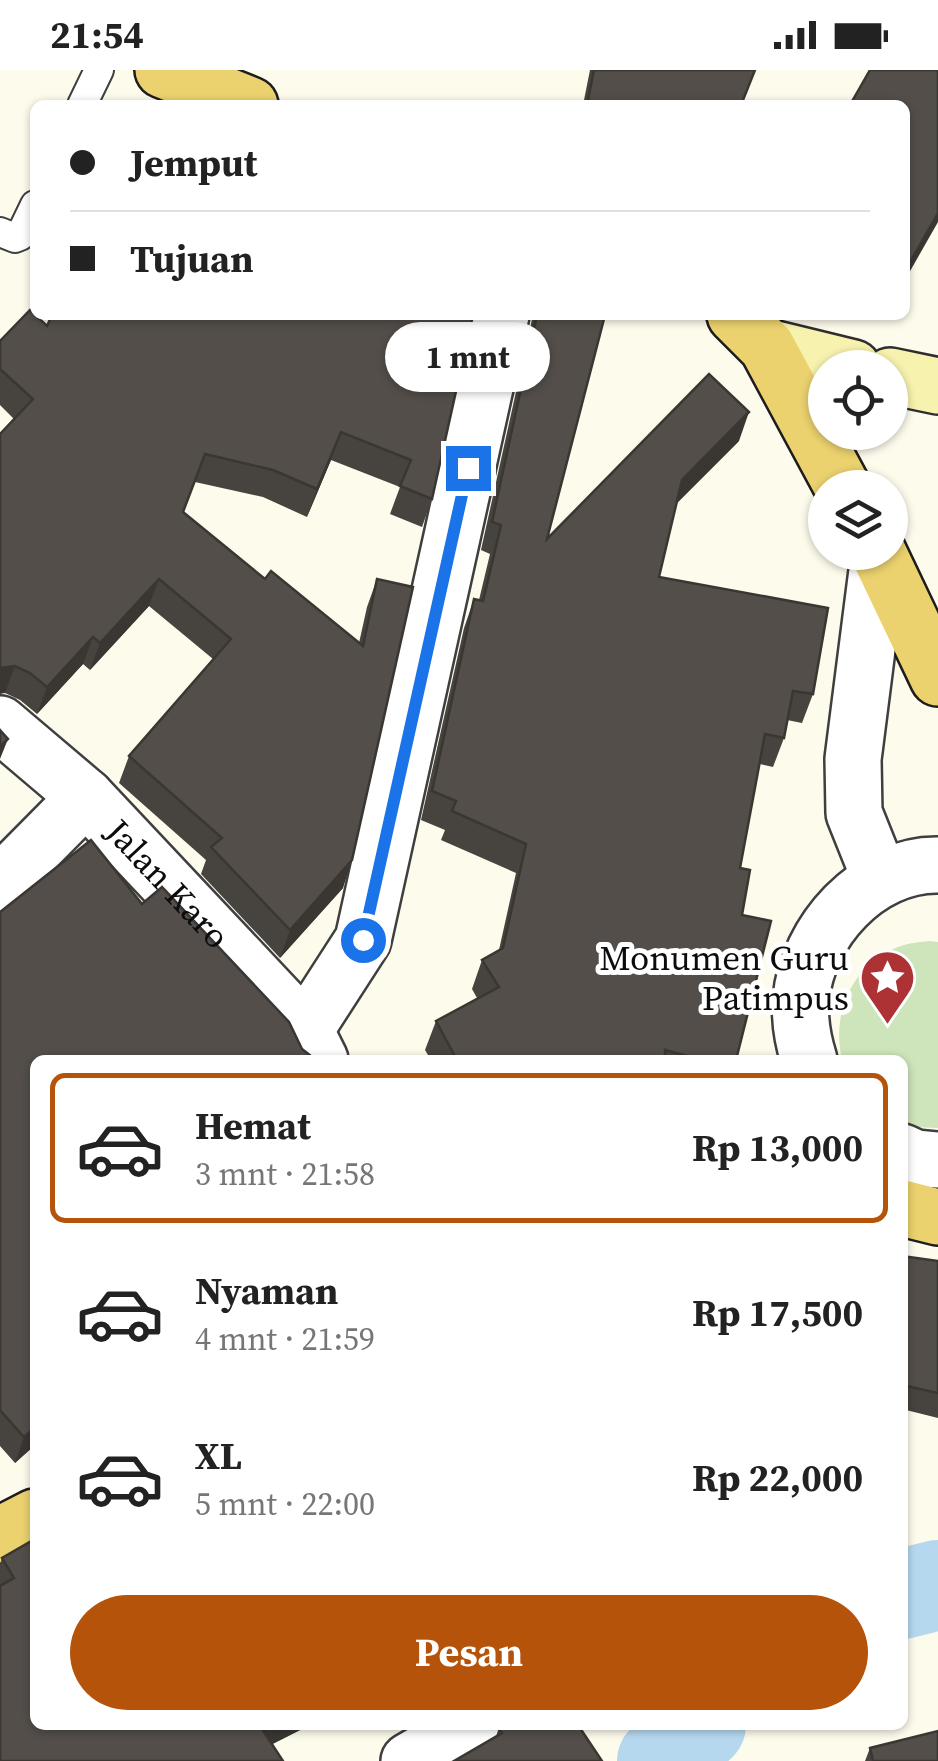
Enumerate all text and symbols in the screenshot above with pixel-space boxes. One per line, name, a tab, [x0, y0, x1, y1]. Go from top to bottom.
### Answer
text: 21:54	[50, 9, 144, 61]
text: Jemput	[130, 137, 257, 189]
text: Tujuan	[130, 233, 254, 285]
callout: 1 mnt	[386, 323, 550, 393]
text: 1 mnt	[425, 335, 510, 379]
map controls	[808, 350, 908, 570]
button: locate	[808, 350, 908, 450]
route end	[446, 446, 491, 491]
button: layers	[808, 470, 908, 570]
street label: Jalan Karo	[94, 808, 240, 959]
route start	[341, 918, 386, 963]
place label: Monumen Guru Patimpus	[599, 934, 849, 1022]
place icon: Monumen Guru Patimpus	[858, 948, 918, 1027]
text: Hemat	[195, 1100, 311, 1152]
icon: car	[75, 1103, 165, 1193]
text: Rp 13,000	[692, 1122, 863, 1174]
text: 3 mnt · 21:58	[195, 1152, 375, 1196]
text: Nyaman	[195, 1265, 339, 1317]
icon: car	[75, 1268, 165, 1358]
text: Rp 17,500	[692, 1287, 863, 1339]
text: 4 mnt · 21:59	[195, 1317, 375, 1361]
text: XL	[195, 1430, 242, 1482]
icon: car	[75, 1433, 165, 1523]
text: Rp 22,000	[692, 1452, 863, 1504]
text: 5 mnt · 22:00	[195, 1482, 375, 1526]
button: Pesan	[70, 1595, 868, 1710]

